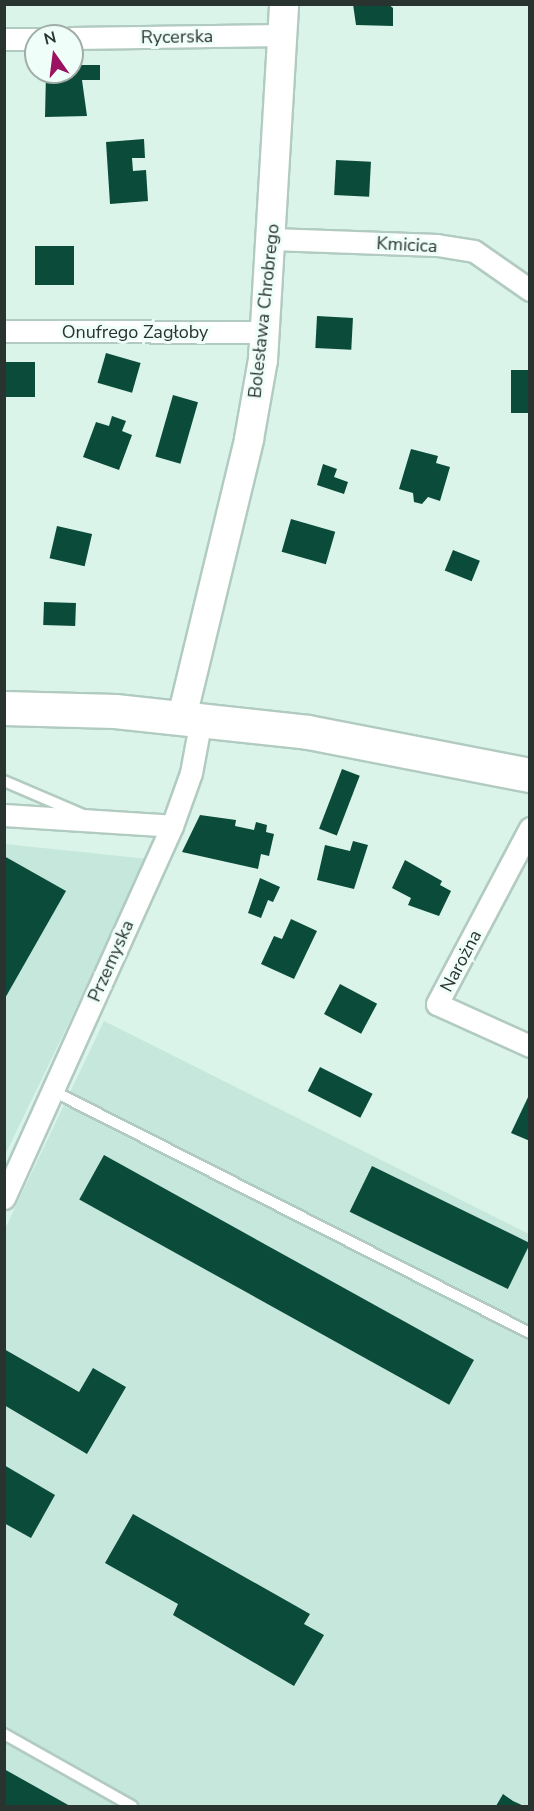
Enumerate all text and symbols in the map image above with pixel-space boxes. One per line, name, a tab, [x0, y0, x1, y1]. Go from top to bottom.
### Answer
north arrow	[24, 24, 84, 84]
text: N	[42, 26, 59, 51]
street label: Rycerska	[141, 26, 213, 48]
street label: Bolesława Chrobrego	[244, 223, 284, 399]
street label: Kmicica	[376, 233, 438, 257]
street label: Onufrego Zagłoby	[62, 321, 208, 343]
street label: Przemyska	[83, 917, 139, 1005]
street label: Narożna	[436, 926, 486, 996]

